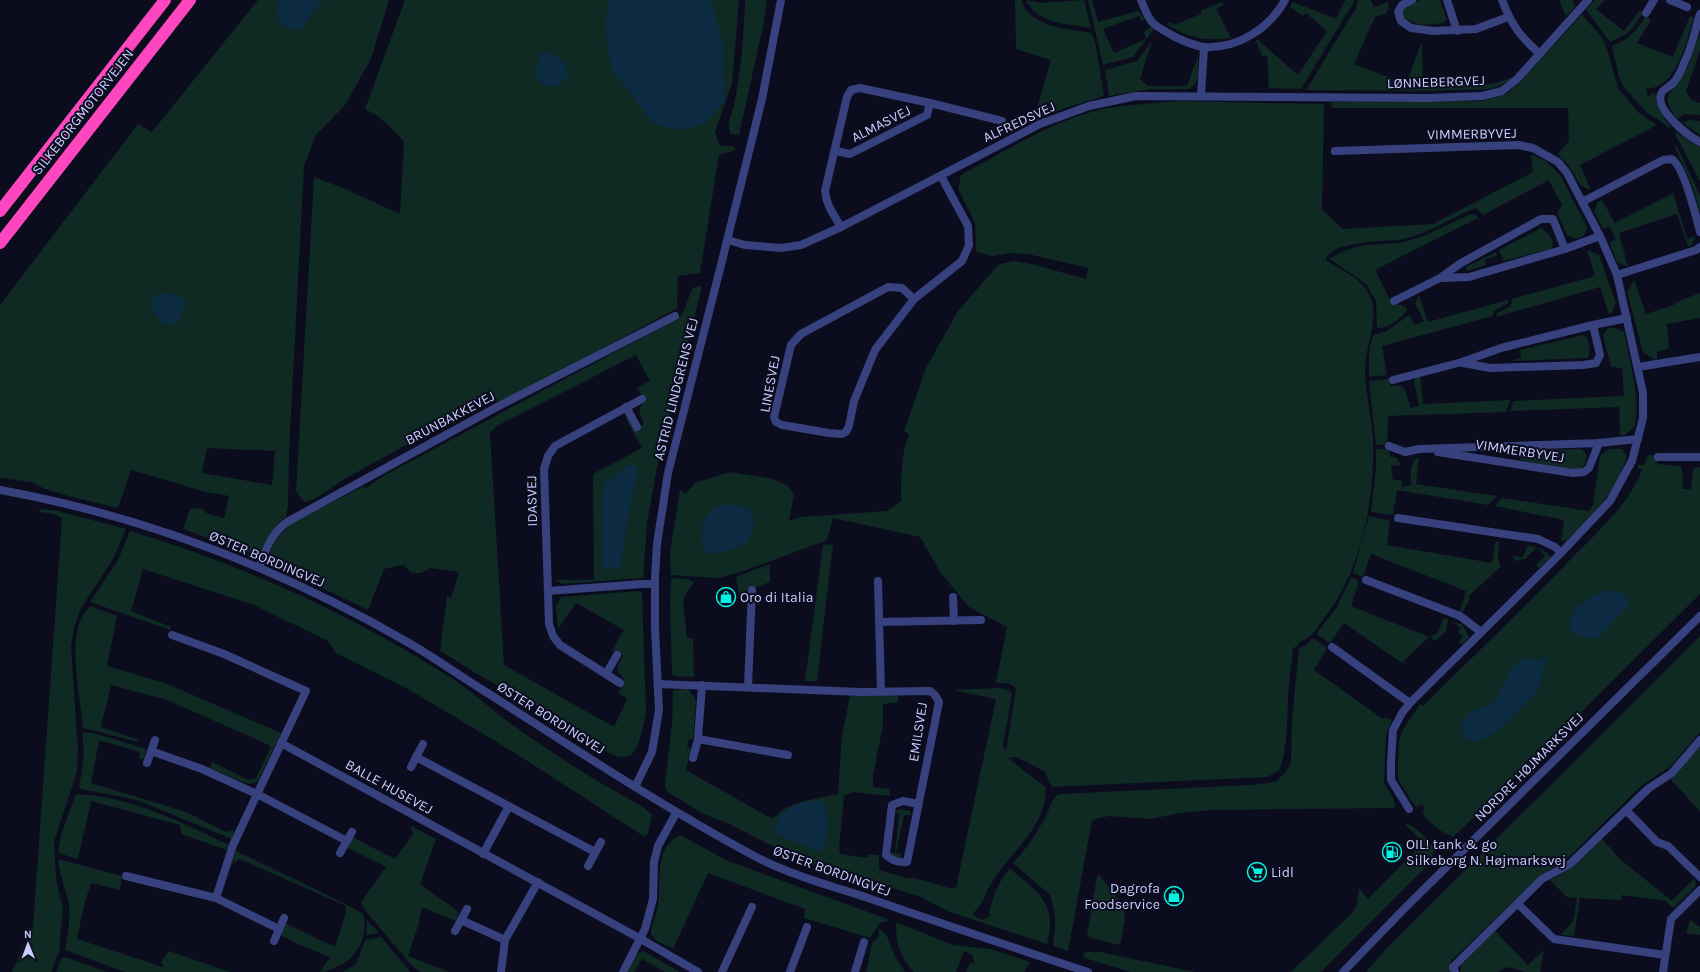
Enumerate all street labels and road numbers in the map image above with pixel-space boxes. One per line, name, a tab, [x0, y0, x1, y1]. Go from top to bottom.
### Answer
street label: SILKEBORGMOTORVEJEN	[29, 46, 137, 178]
street label: LØNNEBERGVEJ	[1387, 72, 1485, 92]
street label: ALFREDSVEJ	[980, 98, 1058, 146]
street label: ALMASVEJ	[848, 102, 914, 146]
street label: VIMMERBYVEJ	[1427, 125, 1517, 143]
street label: ASTRID LINDGRENS VEJ	[650, 316, 702, 462]
street label: LINESVEJ	[756, 354, 784, 414]
street label: BRUNBAKKEVEJ	[402, 387, 498, 449]
street label: VIMMERBYVEJ	[1474, 436, 1566, 466]
street label: IDASVEJ	[523, 475, 541, 527]
street label: ØSTER BORDINGVEJ	[207, 527, 327, 591]
street label: ØSTER BORDINGVEJ	[494, 678, 608, 758]
street label: EMILSVEJ	[905, 701, 931, 763]
street label: NORDRE HØJMARKSVEJ	[1471, 709, 1587, 825]
street label: BALLE HUSEVEJ	[342, 756, 436, 818]
street label: ØSTER BORDINGVEJ	[771, 842, 893, 900]

